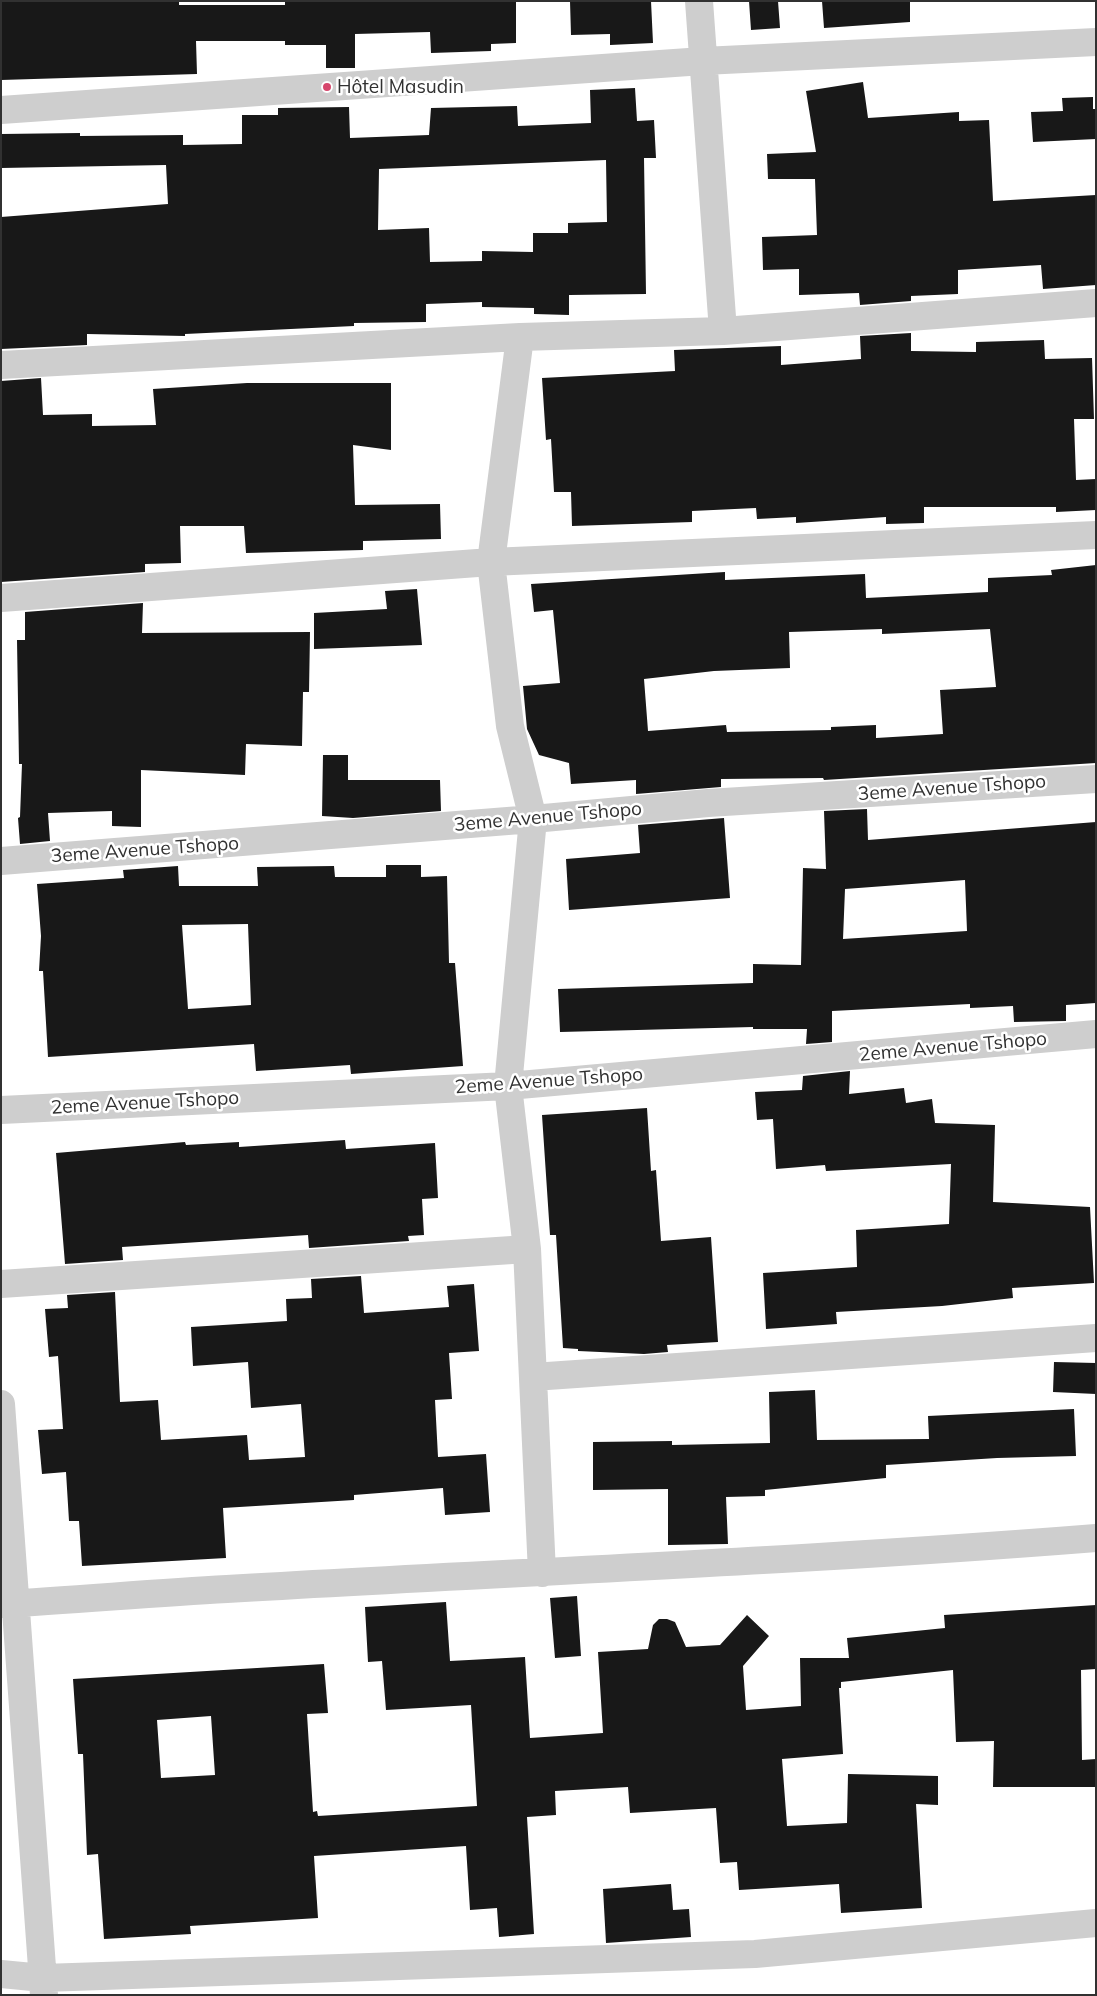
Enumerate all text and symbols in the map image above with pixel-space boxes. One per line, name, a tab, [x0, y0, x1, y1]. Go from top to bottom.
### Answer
place label: Hôtel Masudin	[337, 76, 464, 98]
marker: Hôtel Masudin	[321, 81, 333, 93]
street label: 3eme Avenue Tshopo	[857, 770, 1047, 806]
street label: 3eme Avenue Tshopo	[453, 797, 643, 837]
street label: 3eme Avenue Tshopo	[50, 832, 240, 868]
street label: 2eme Avenue Tshopo	[858, 1027, 1048, 1067]
street label: 2eme Avenue Tshopo	[454, 1063, 644, 1099]
street label: 2eme Avenue Tshopo	[50, 1087, 240, 1119]

